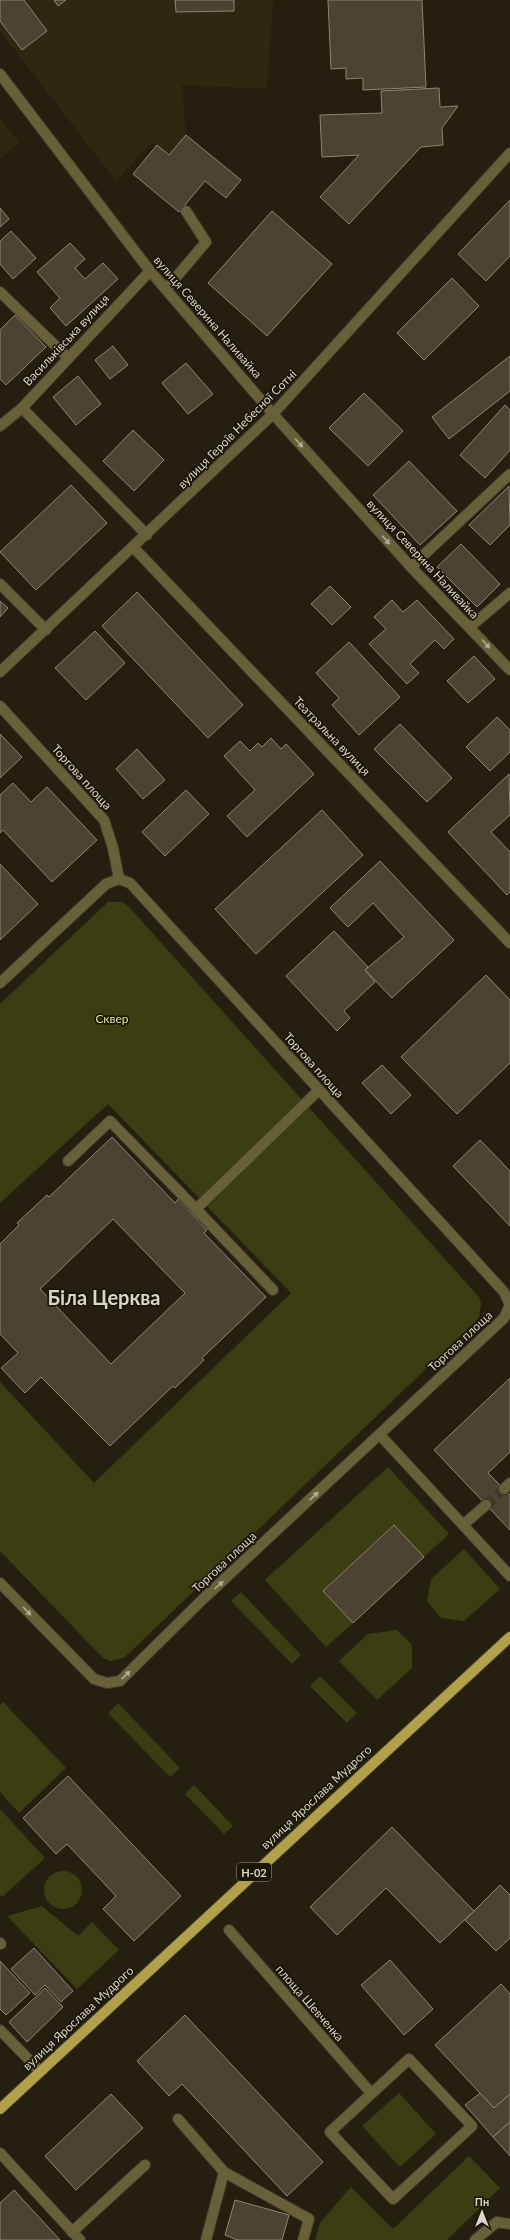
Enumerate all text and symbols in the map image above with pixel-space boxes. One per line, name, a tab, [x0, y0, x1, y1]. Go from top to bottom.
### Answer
street label: вулиця Северина Наливайка	[151, 253, 265, 381]
street label: Васильківська вулиця	[20, 291, 112, 389]
street label: вулиця Героїв Небесної Сотні	[174, 366, 300, 492]
one-way arrow	[295, 438, 304, 448]
street label: вулиця Северина Наливайка	[364, 496, 482, 622]
one-way arrow	[382, 534, 391, 545]
one-way arrow	[481, 639, 490, 649]
street label: Театральна вулиця	[291, 694, 373, 779]
street label: Торгова площа	[49, 741, 115, 813]
park label: Сквер	[95, 1011, 129, 1026]
street label: Торгова площа	[281, 1029, 347, 1101]
district label: Біла Церква	[47, 1285, 161, 1309]
street label: Торгова площа	[425, 1307, 495, 1375]
one-way arrow	[309, 1491, 319, 1501]
street label: Торгова площа	[189, 1528, 259, 1596]
one-way arrow	[214, 1580, 224, 1589]
one-way arrow	[22, 1606, 32, 1616]
one-way arrow	[121, 1670, 131, 1680]
street label: вулиця Ярослава Мудрого	[258, 1742, 375, 1852]
road number: Н-02	[237, 1863, 271, 1881]
street label: площа Шевченка	[273, 1962, 347, 2044]
street label: вулиця Ярослава Мудрого	[20, 1963, 137, 2073]
north arrow	[462, 2192, 502, 2232]
text: Пн	[475, 2195, 489, 2208]

